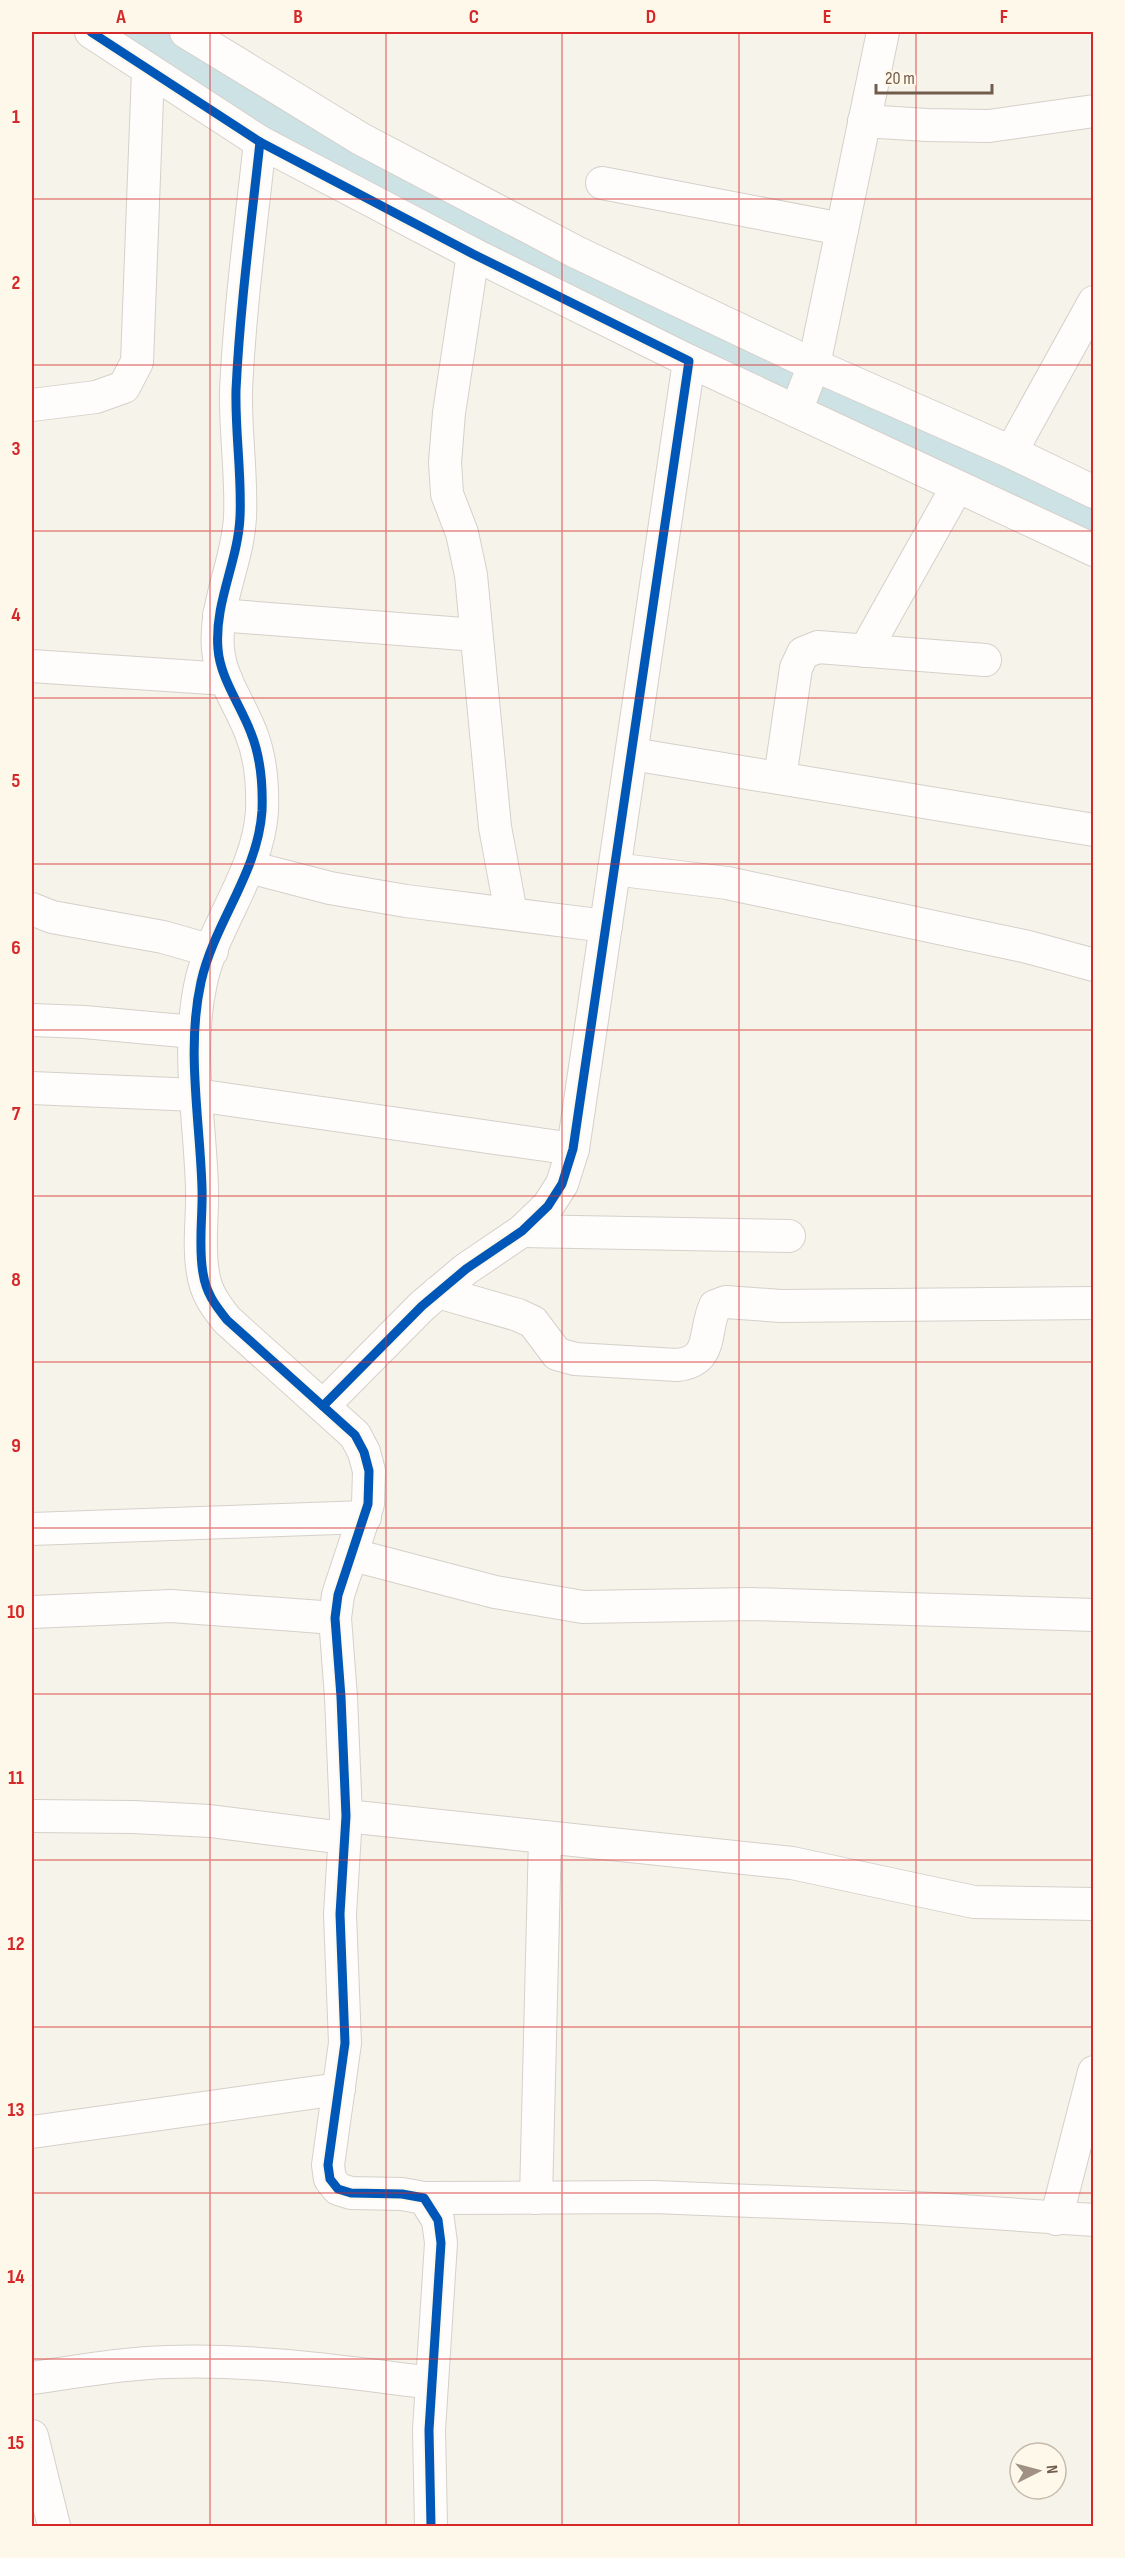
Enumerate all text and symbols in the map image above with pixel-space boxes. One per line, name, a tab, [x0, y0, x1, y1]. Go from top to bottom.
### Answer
text: A	[115, 5, 126, 29]
text: B	[293, 5, 303, 29]
text: C	[469, 5, 479, 29]
text: D	[646, 5, 656, 29]
text: E	[823, 5, 831, 29]
text: F	[1000, 5, 1008, 29]
scale bar	[876, 57, 992, 95]
text: 20 m	[885, 68, 915, 89]
text: 1	[12, 105, 20, 129]
text: 2	[12, 271, 20, 295]
text: 3	[12, 437, 21, 461]
text: 4	[11, 603, 21, 627]
text: 5	[12, 769, 21, 793]
text: 6	[11, 936, 21, 960]
text: 7	[12, 1102, 21, 1126]
text: 8	[11, 1268, 21, 1292]
text: 9	[11, 1434, 21, 1458]
text: 10	[7, 1600, 25, 1624]
text: 11	[8, 1766, 24, 1790]
text: 12	[8, 1932, 24, 1956]
text: 13	[8, 2098, 24, 2122]
text: 14	[7, 2265, 25, 2289]
text: 15	[8, 2431, 25, 2455]
north arrow	[1008, 2441, 1068, 2501]
text: N	[1042, 2464, 1061, 2475]

